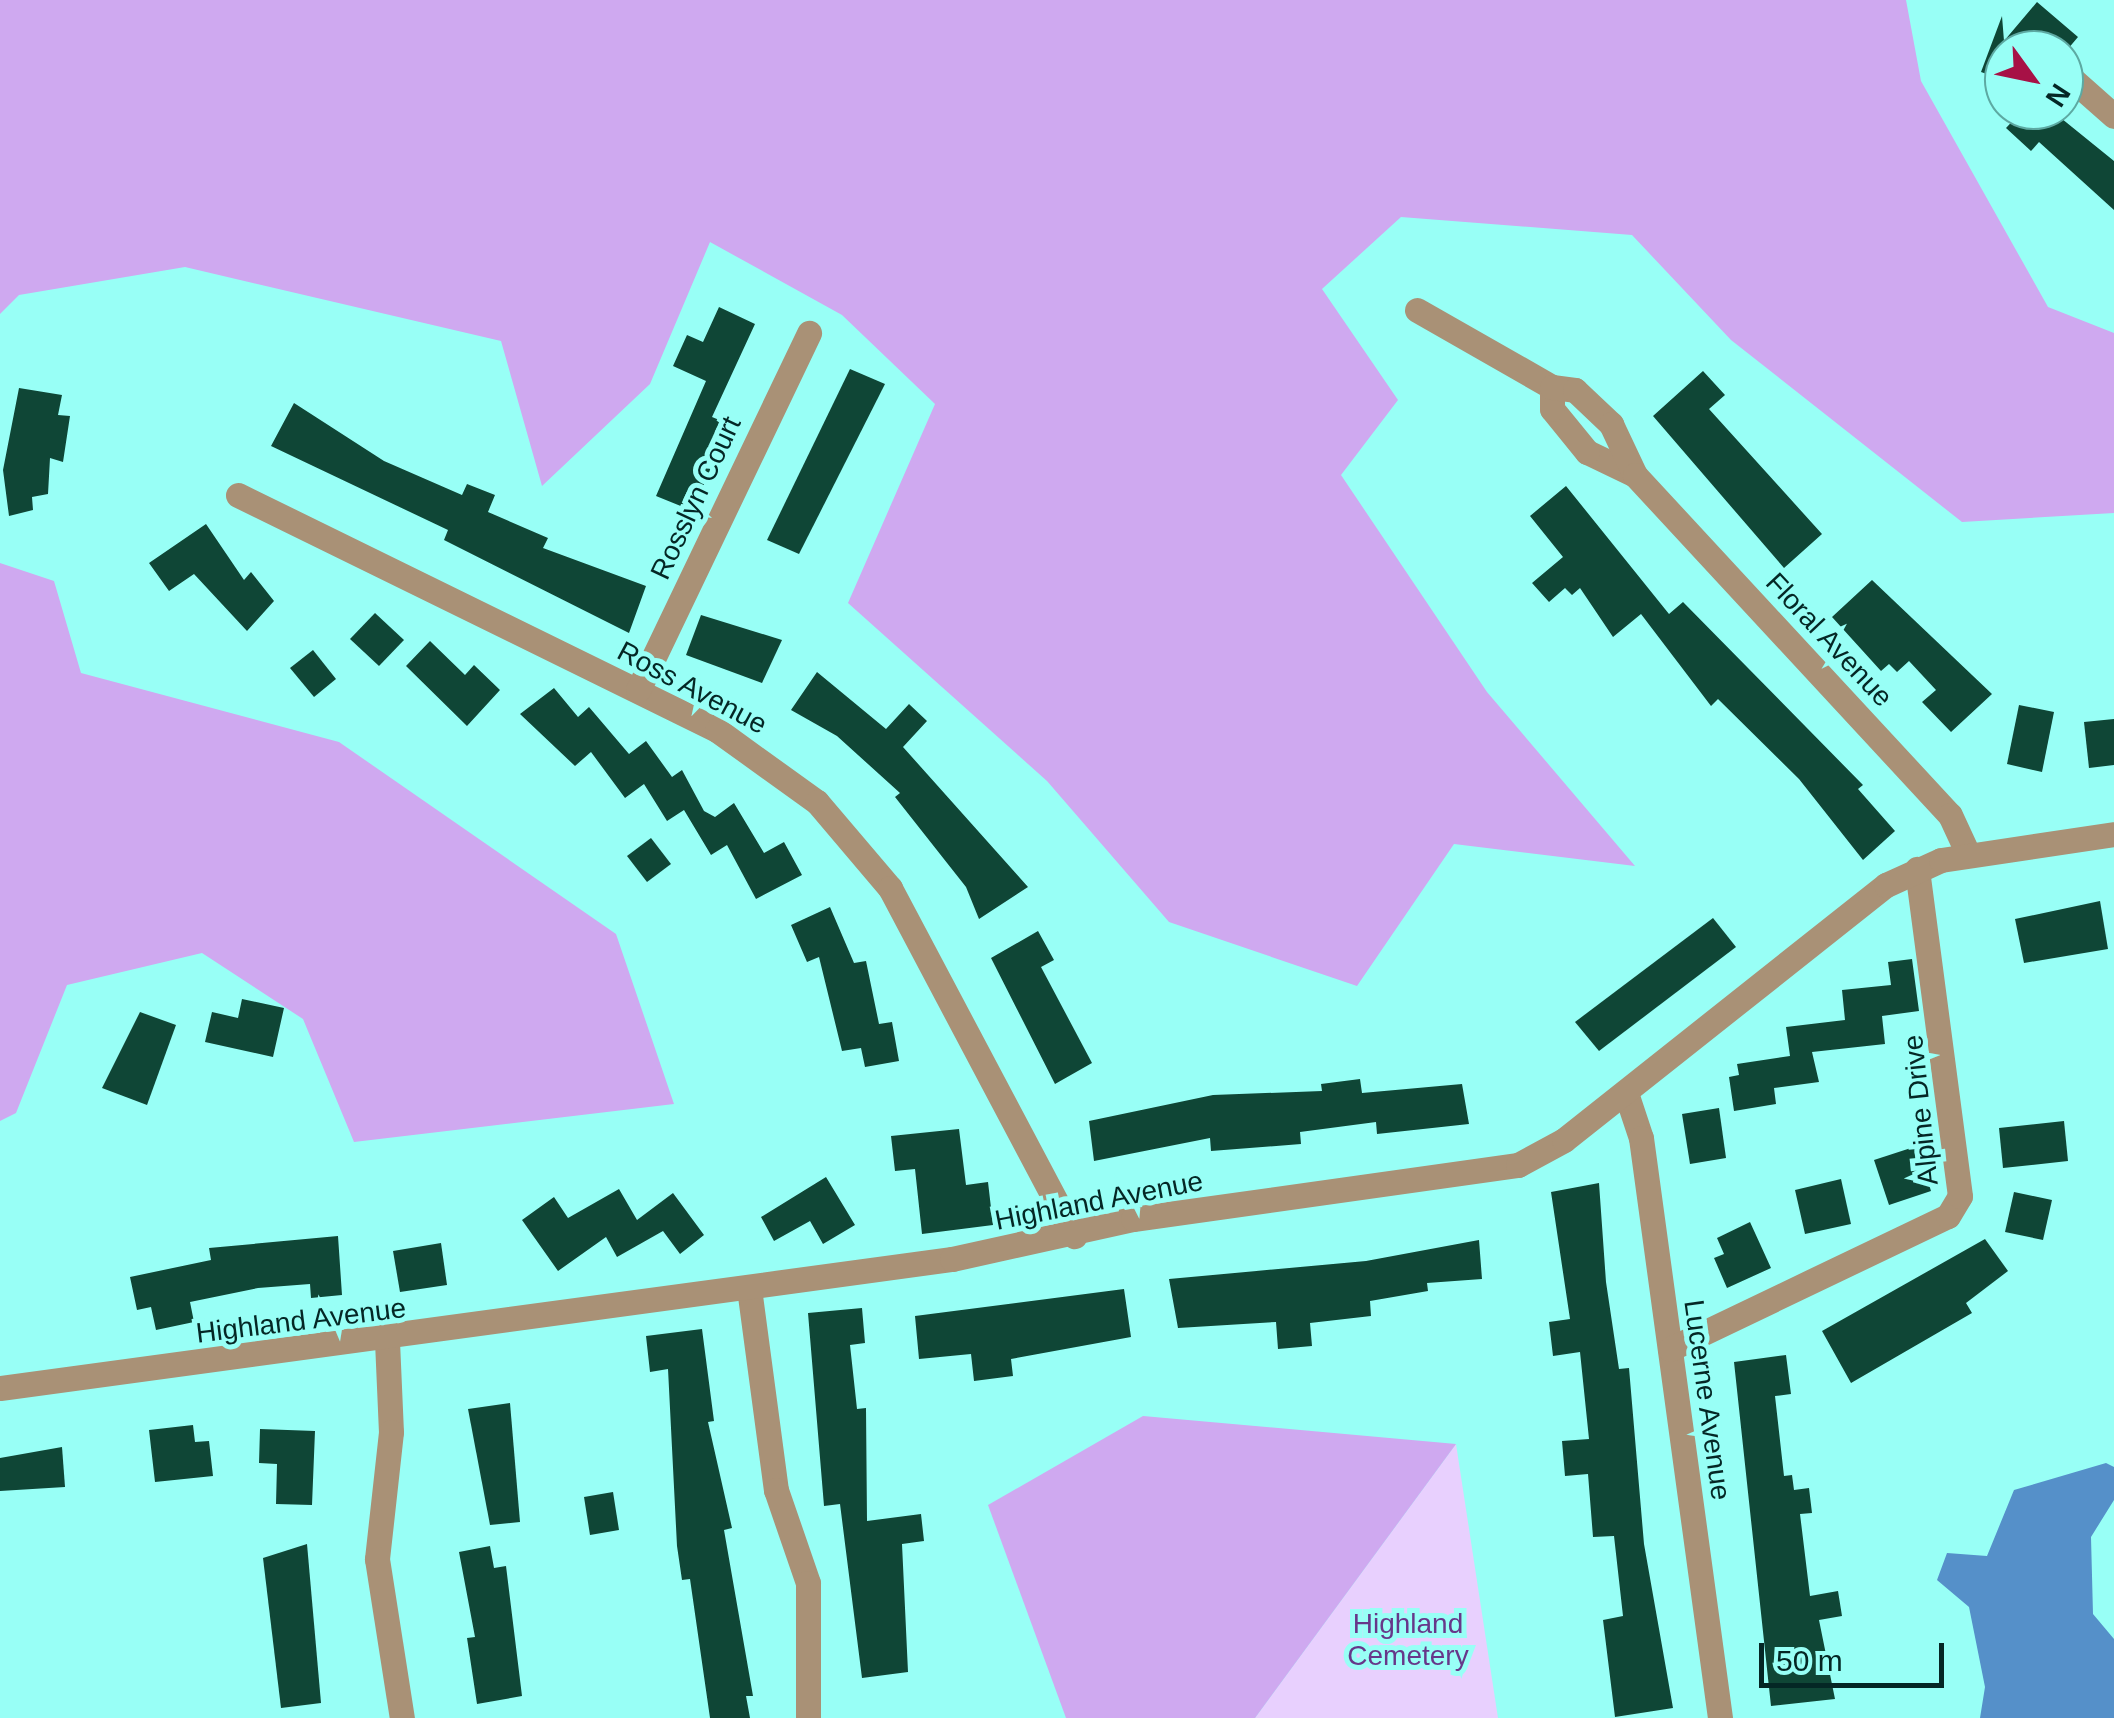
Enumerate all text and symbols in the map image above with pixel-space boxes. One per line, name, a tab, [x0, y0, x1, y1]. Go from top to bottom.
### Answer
north arrow	[1984, 30, 2084, 130]
text: N	[2039, 79, 2076, 112]
street label: Rosslyn Court	[644, 411, 748, 585]
street label: Floral Avenue	[1758, 566, 1900, 714]
street label: Ross Avenue	[611, 634, 773, 742]
street label: Alpine Drive	[1896, 1033, 1946, 1187]
street label: Highland Avenue	[991, 1164, 1207, 1238]
street label: Highland Avenue	[193, 1291, 409, 1351]
street label: Lucerne Avenue	[1676, 1297, 1738, 1503]
park label: Highland Cemetery	[1347, 1607, 1469, 1673]
scale bar	[1764, 1623, 1949, 1685]
text: 50 m	[1776, 1644, 1843, 1677]

